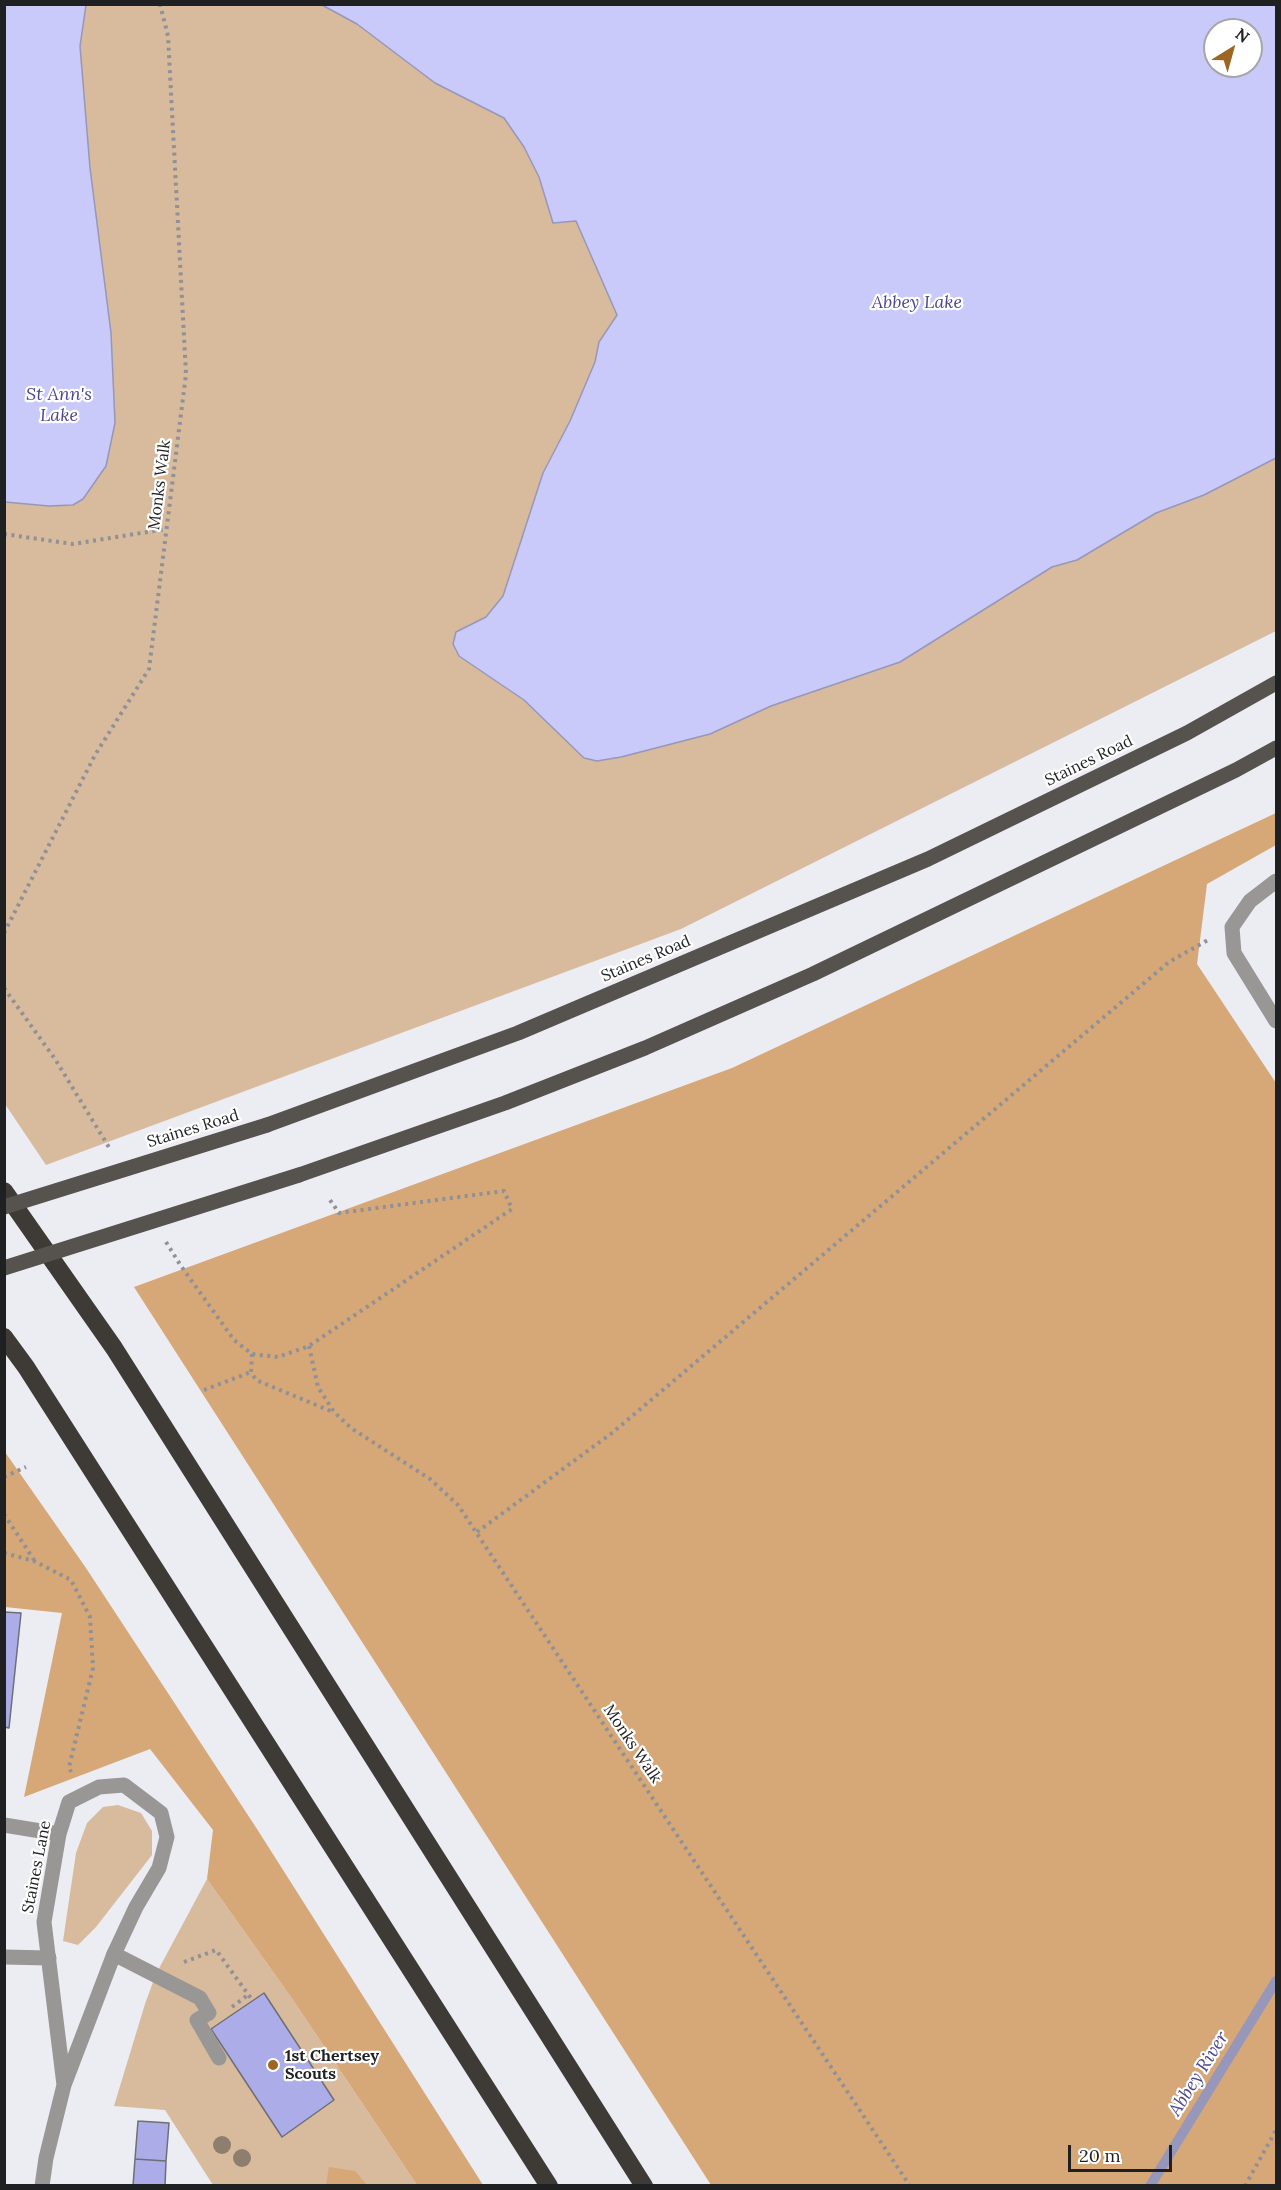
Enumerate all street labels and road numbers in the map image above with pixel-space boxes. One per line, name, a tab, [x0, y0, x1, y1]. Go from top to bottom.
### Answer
street label: Monks Walk	[145, 439, 175, 531]
street label: Staines Road	[1042, 732, 1136, 790]
street label: Staines Road	[598, 932, 694, 986]
street label: Staines Road	[145, 1106, 241, 1152]
street label: Monks Walk	[599, 1701, 665, 1787]
street label: Staines Lane	[19, 1819, 55, 1915]

